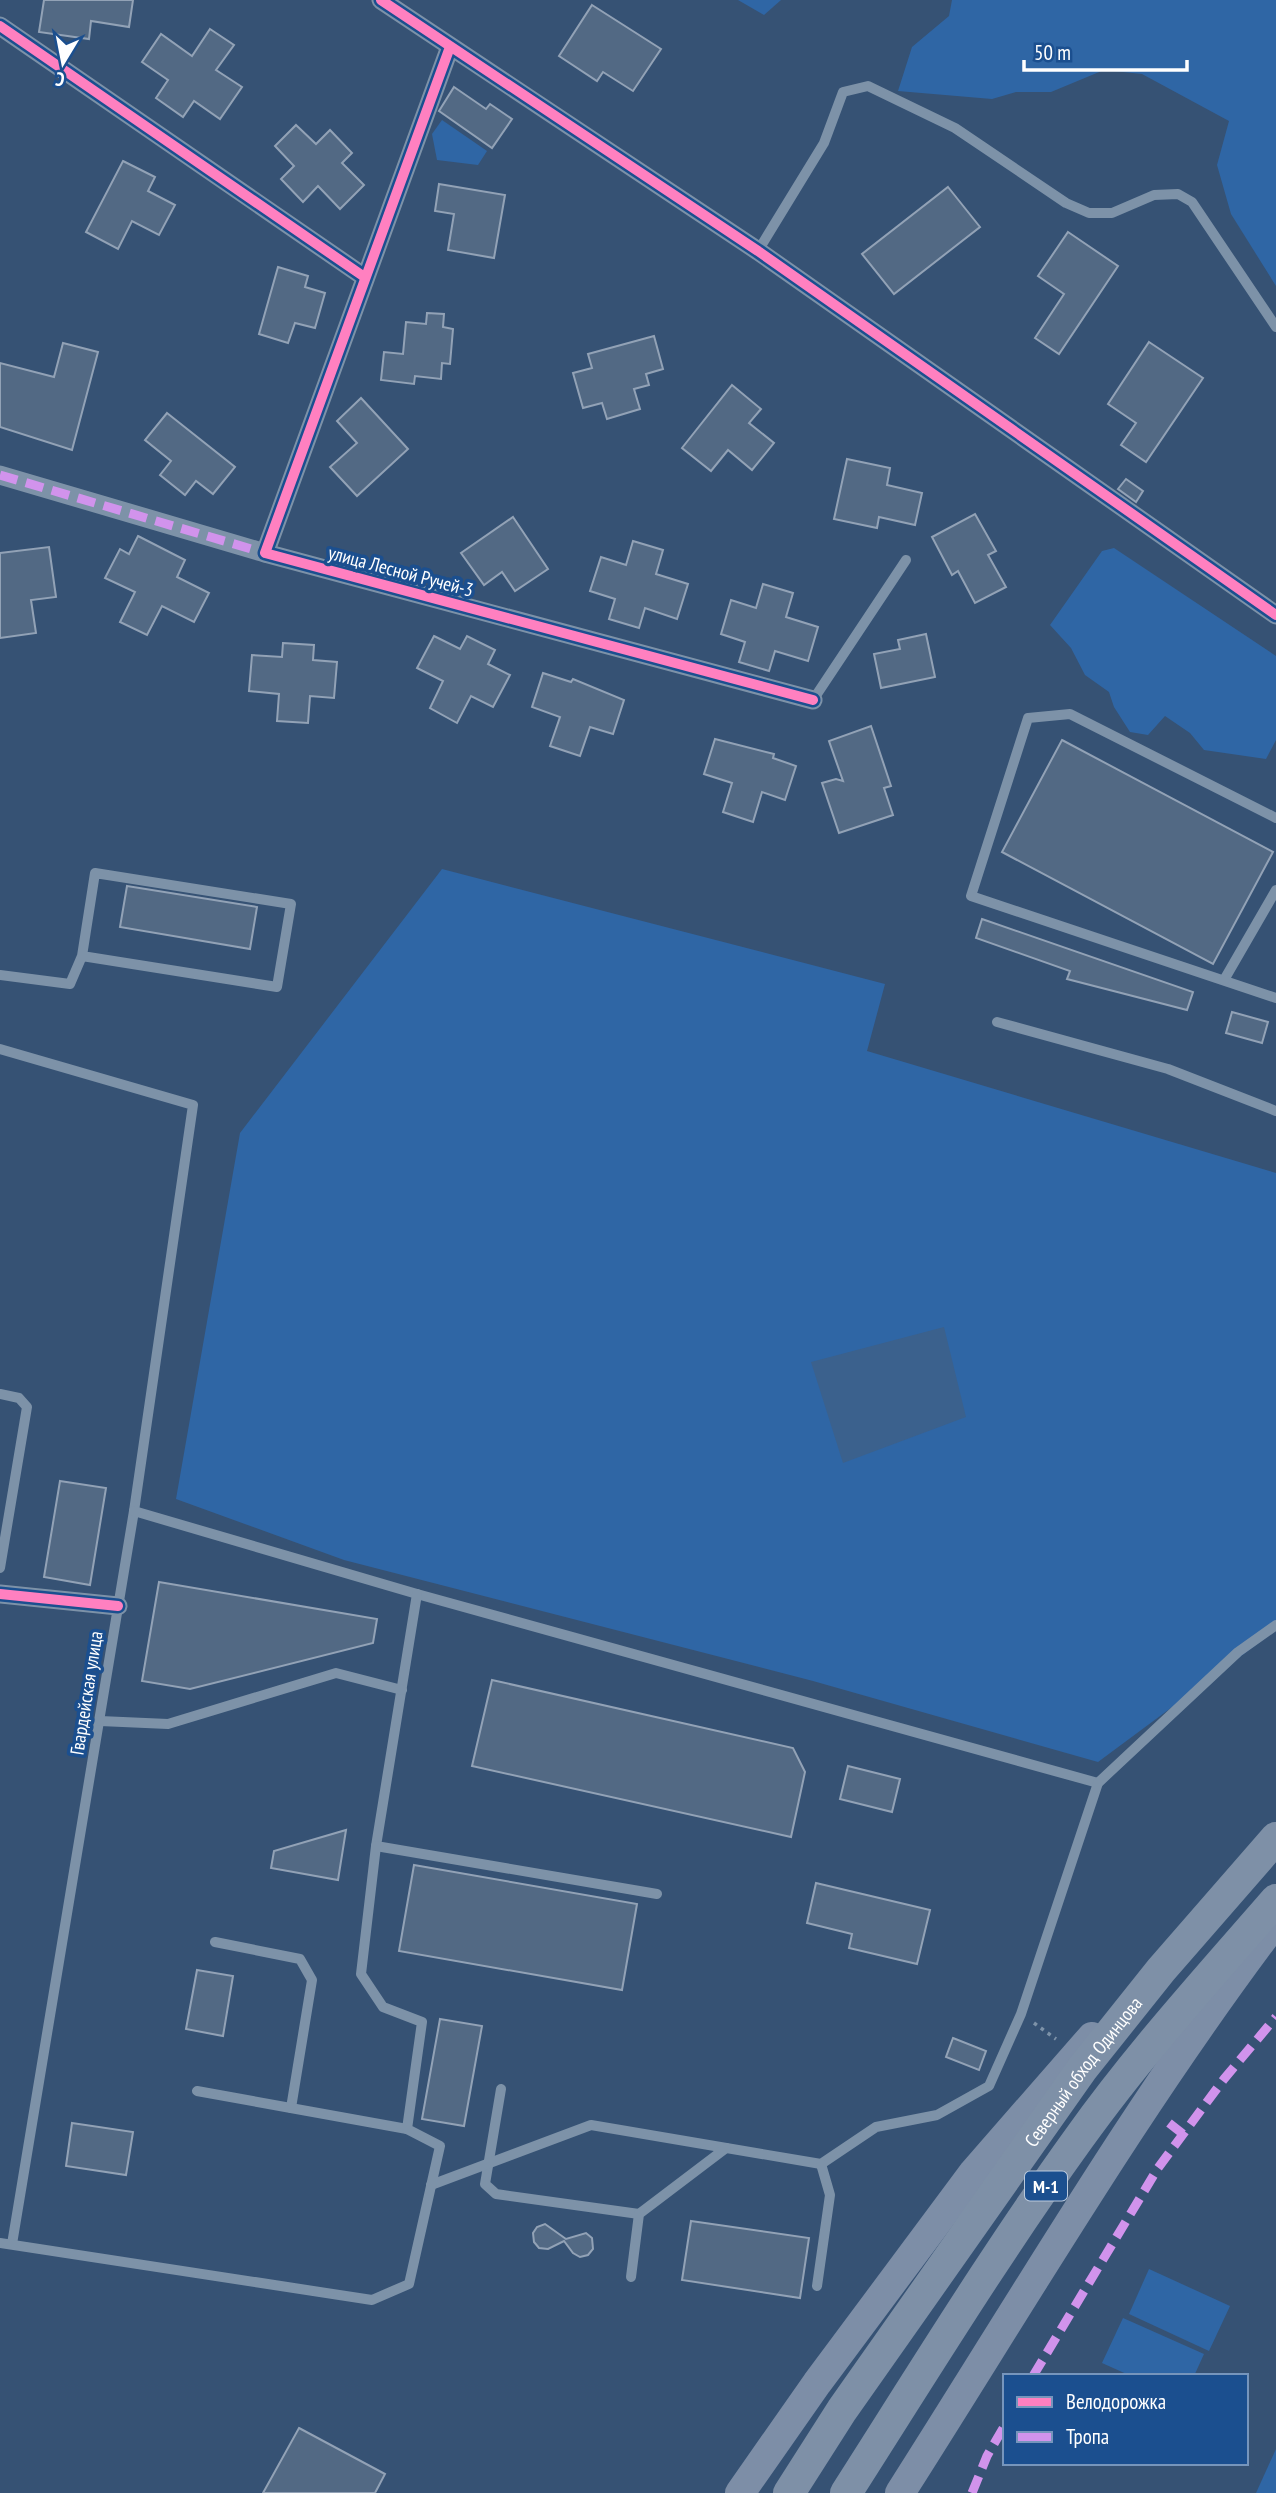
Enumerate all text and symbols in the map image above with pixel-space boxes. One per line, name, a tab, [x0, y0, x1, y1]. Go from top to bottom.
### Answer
north arrow	[28, 28, 98, 98]
scale bar	[1024, 28, 1187, 72]
text: 50 m	[1034, 39, 1071, 66]
text: С	[53, 67, 66, 92]
street label: улица Лесной Ручей-3	[326, 540, 476, 602]
street label: Гвардейская улица	[64, 1629, 108, 1757]
street label: Северный обход Одинцова	[1019, 1992, 1147, 2151]
road number: М-1	[1025, 2172, 1067, 2200]
legend	[1003, 2374, 1248, 2465]
text: Велодорожка	[1066, 2388, 1166, 2415]
text: Тропа	[1066, 2423, 1109, 2450]

